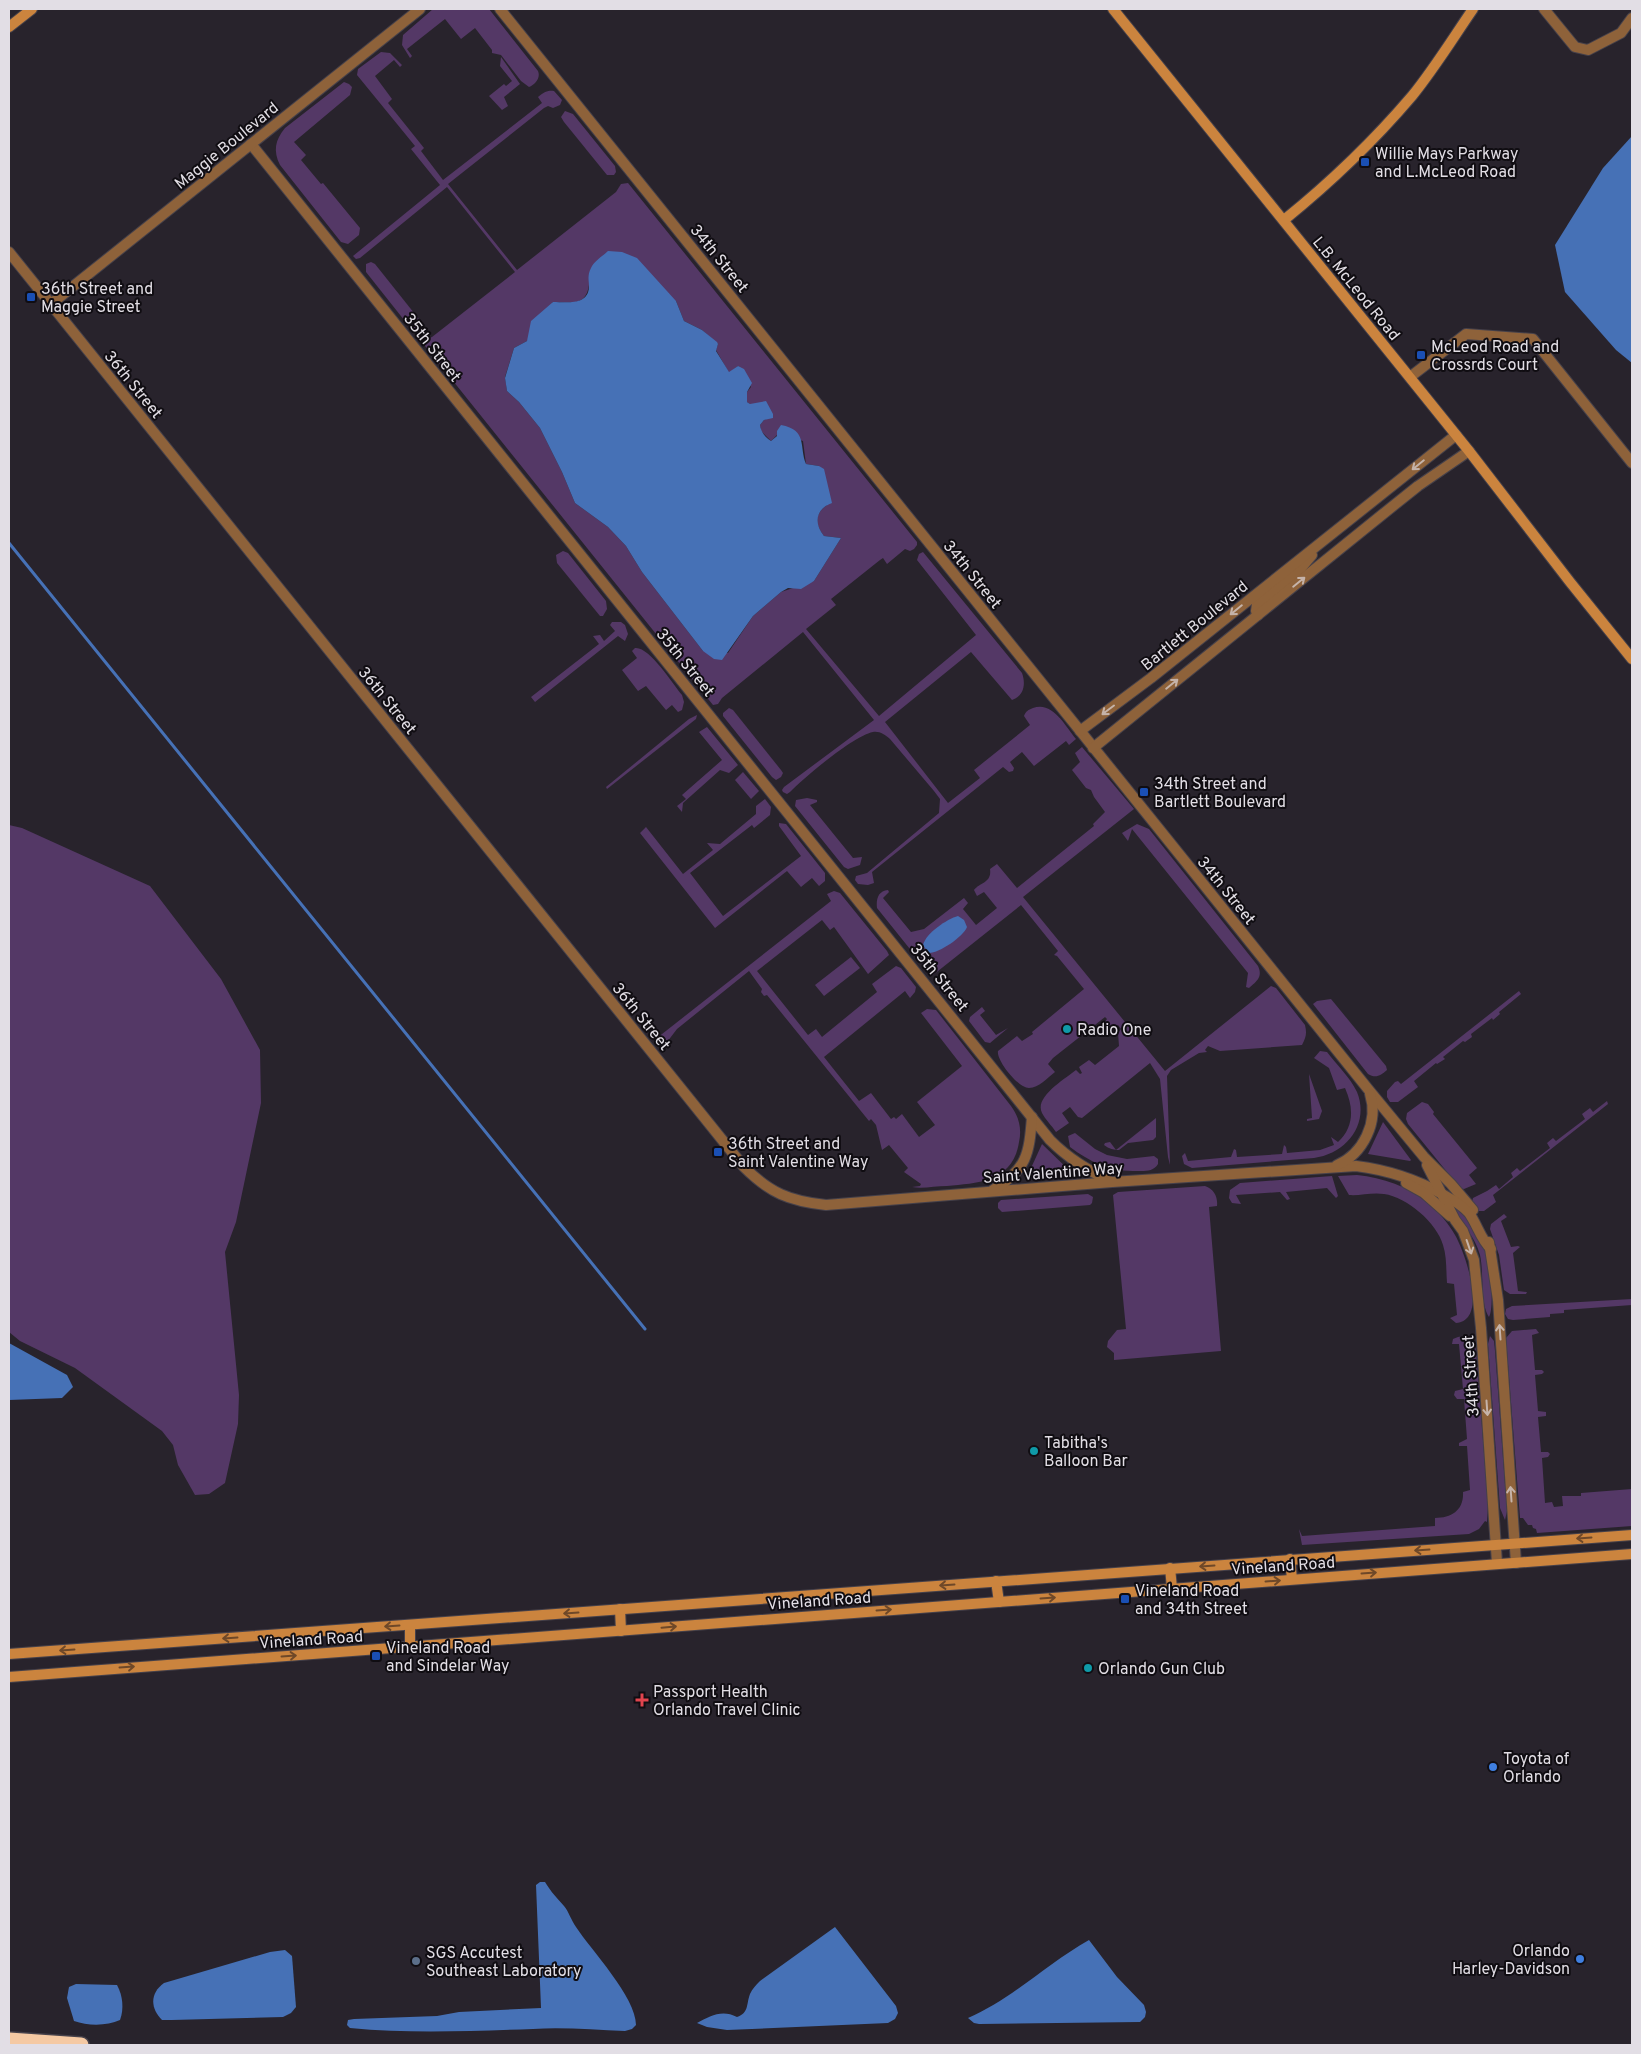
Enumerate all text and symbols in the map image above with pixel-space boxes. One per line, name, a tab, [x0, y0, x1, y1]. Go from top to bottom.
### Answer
street label: Maggie Boulevard	[171, 99, 283, 195]
place label: Willie Mays Parkway and L.McLeod Road	[1375, 145, 1518, 183]
marker: Willie Mays Parkway and L.McLeod Road	[1359, 156, 1371, 168]
street label: 34th Street	[685, 221, 752, 297]
street label: L.B. McLeod Road	[1307, 233, 1404, 345]
place label: 36th Street and Maggie Street	[41, 280, 153, 318]
marker: 36th Street and Maggie Street	[25, 291, 37, 303]
street label: 35th Street	[398, 310, 465, 387]
place label: McLeod Road and Crossrds Court	[1431, 338, 1559, 376]
street label: 36th Street	[99, 347, 166, 423]
marker: McLeod Road and Crossrds Court	[1415, 349, 1427, 361]
one-way arrow	[1411, 460, 1425, 470]
street label: 34th Street	[938, 537, 1005, 613]
street label: Bartlett Boulevard	[1138, 577, 1253, 676]
one-way arrow	[1292, 577, 1305, 588]
one-way arrow	[1230, 605, 1243, 616]
street label: 35th Street	[651, 625, 718, 701]
street label: 36th Street	[353, 663, 420, 739]
one-way arrow	[1165, 679, 1178, 690]
one-way arrow	[1102, 705, 1115, 716]
place label: 34th Street and Bartlett Boulevard	[1154, 775, 1286, 813]
marker: 34th Street and Bartlett Boulevard	[1138, 786, 1150, 798]
street label: 34th Street	[1192, 853, 1259, 929]
street label: 35th Street	[905, 940, 972, 1016]
street label: 36th Street	[607, 979, 674, 1055]
place label: Radio One	[1077, 1021, 1151, 1041]
marker: Radio One	[1061, 1023, 1073, 1035]
place label: 36th Street and Saint Valentine Way	[728, 1135, 868, 1173]
marker: 36th Street and Saint Valentine Way	[712, 1146, 724, 1158]
street label: Saint Valentine Way	[982, 1159, 1124, 1189]
one-way arrow	[1465, 1239, 1474, 1254]
one-way arrow	[1495, 1324, 1505, 1340]
street label: 34th Street	[1459, 1334, 1485, 1418]
one-way arrow	[1482, 1400, 1491, 1416]
place label: Tabitha's Balloon Bar	[1044, 1434, 1128, 1472]
marker: Tabitha's Balloon Bar	[1028, 1445, 1040, 1457]
one-way arrow	[1507, 1486, 1516, 1502]
one-way arrow	[1576, 1533, 1592, 1542]
one-way arrow	[1414, 1545, 1430, 1555]
street label: Vineland Road	[1230, 1553, 1336, 1581]
one-way arrow	[1199, 1561, 1215, 1570]
one-way arrow	[1361, 1569, 1377, 1578]
one-way arrow	[1265, 1576, 1281, 1585]
one-way arrow	[939, 1580, 955, 1589]
place label: Vineland Road and 34th Street	[1135, 1582, 1248, 1620]
street label: Vineland Road	[766, 1588, 872, 1616]
one-way arrow	[1040, 1593, 1056, 1603]
marker: Vineland Road and 34th Street	[1119, 1593, 1131, 1605]
one-way arrow	[875, 1606, 891, 1615]
one-way arrow	[563, 1608, 579, 1617]
one-way arrow	[384, 1622, 400, 1631]
one-way arrow	[661, 1622, 677, 1632]
street label: Vineland Road	[258, 1627, 364, 1655]
one-way arrow	[222, 1633, 238, 1643]
place label: Vineland Road and Sindelar Way	[386, 1639, 510, 1677]
one-way arrow	[60, 1645, 76, 1654]
marker: Vineland Road and Sindelar Way	[370, 1650, 382, 1662]
one-way arrow	[281, 1651, 297, 1660]
place label: Orlando Gun Club	[1098, 1660, 1225, 1680]
marker: Orlando Gun Club	[1082, 1662, 1094, 1674]
one-way arrow	[119, 1663, 135, 1672]
place label: Passport Health Orlando Travel Clinic	[653, 1683, 801, 1721]
marker: Passport Health Orlando Travel Clinic	[635, 1693, 649, 1707]
place label: Toyota of Orlando	[1503, 1750, 1570, 1788]
marker: Toyota of Orlando	[1487, 1761, 1499, 1773]
place label: Orlando Harley-Davidson	[1452, 1942, 1570, 1980]
place label: SGS Accutest Southeast Laboratory	[426, 1944, 581, 1982]
marker: Orlando Harley-Davidson	[1574, 1953, 1586, 1965]
marker: SGS Accutest Southeast Laboratory	[410, 1955, 422, 1967]

